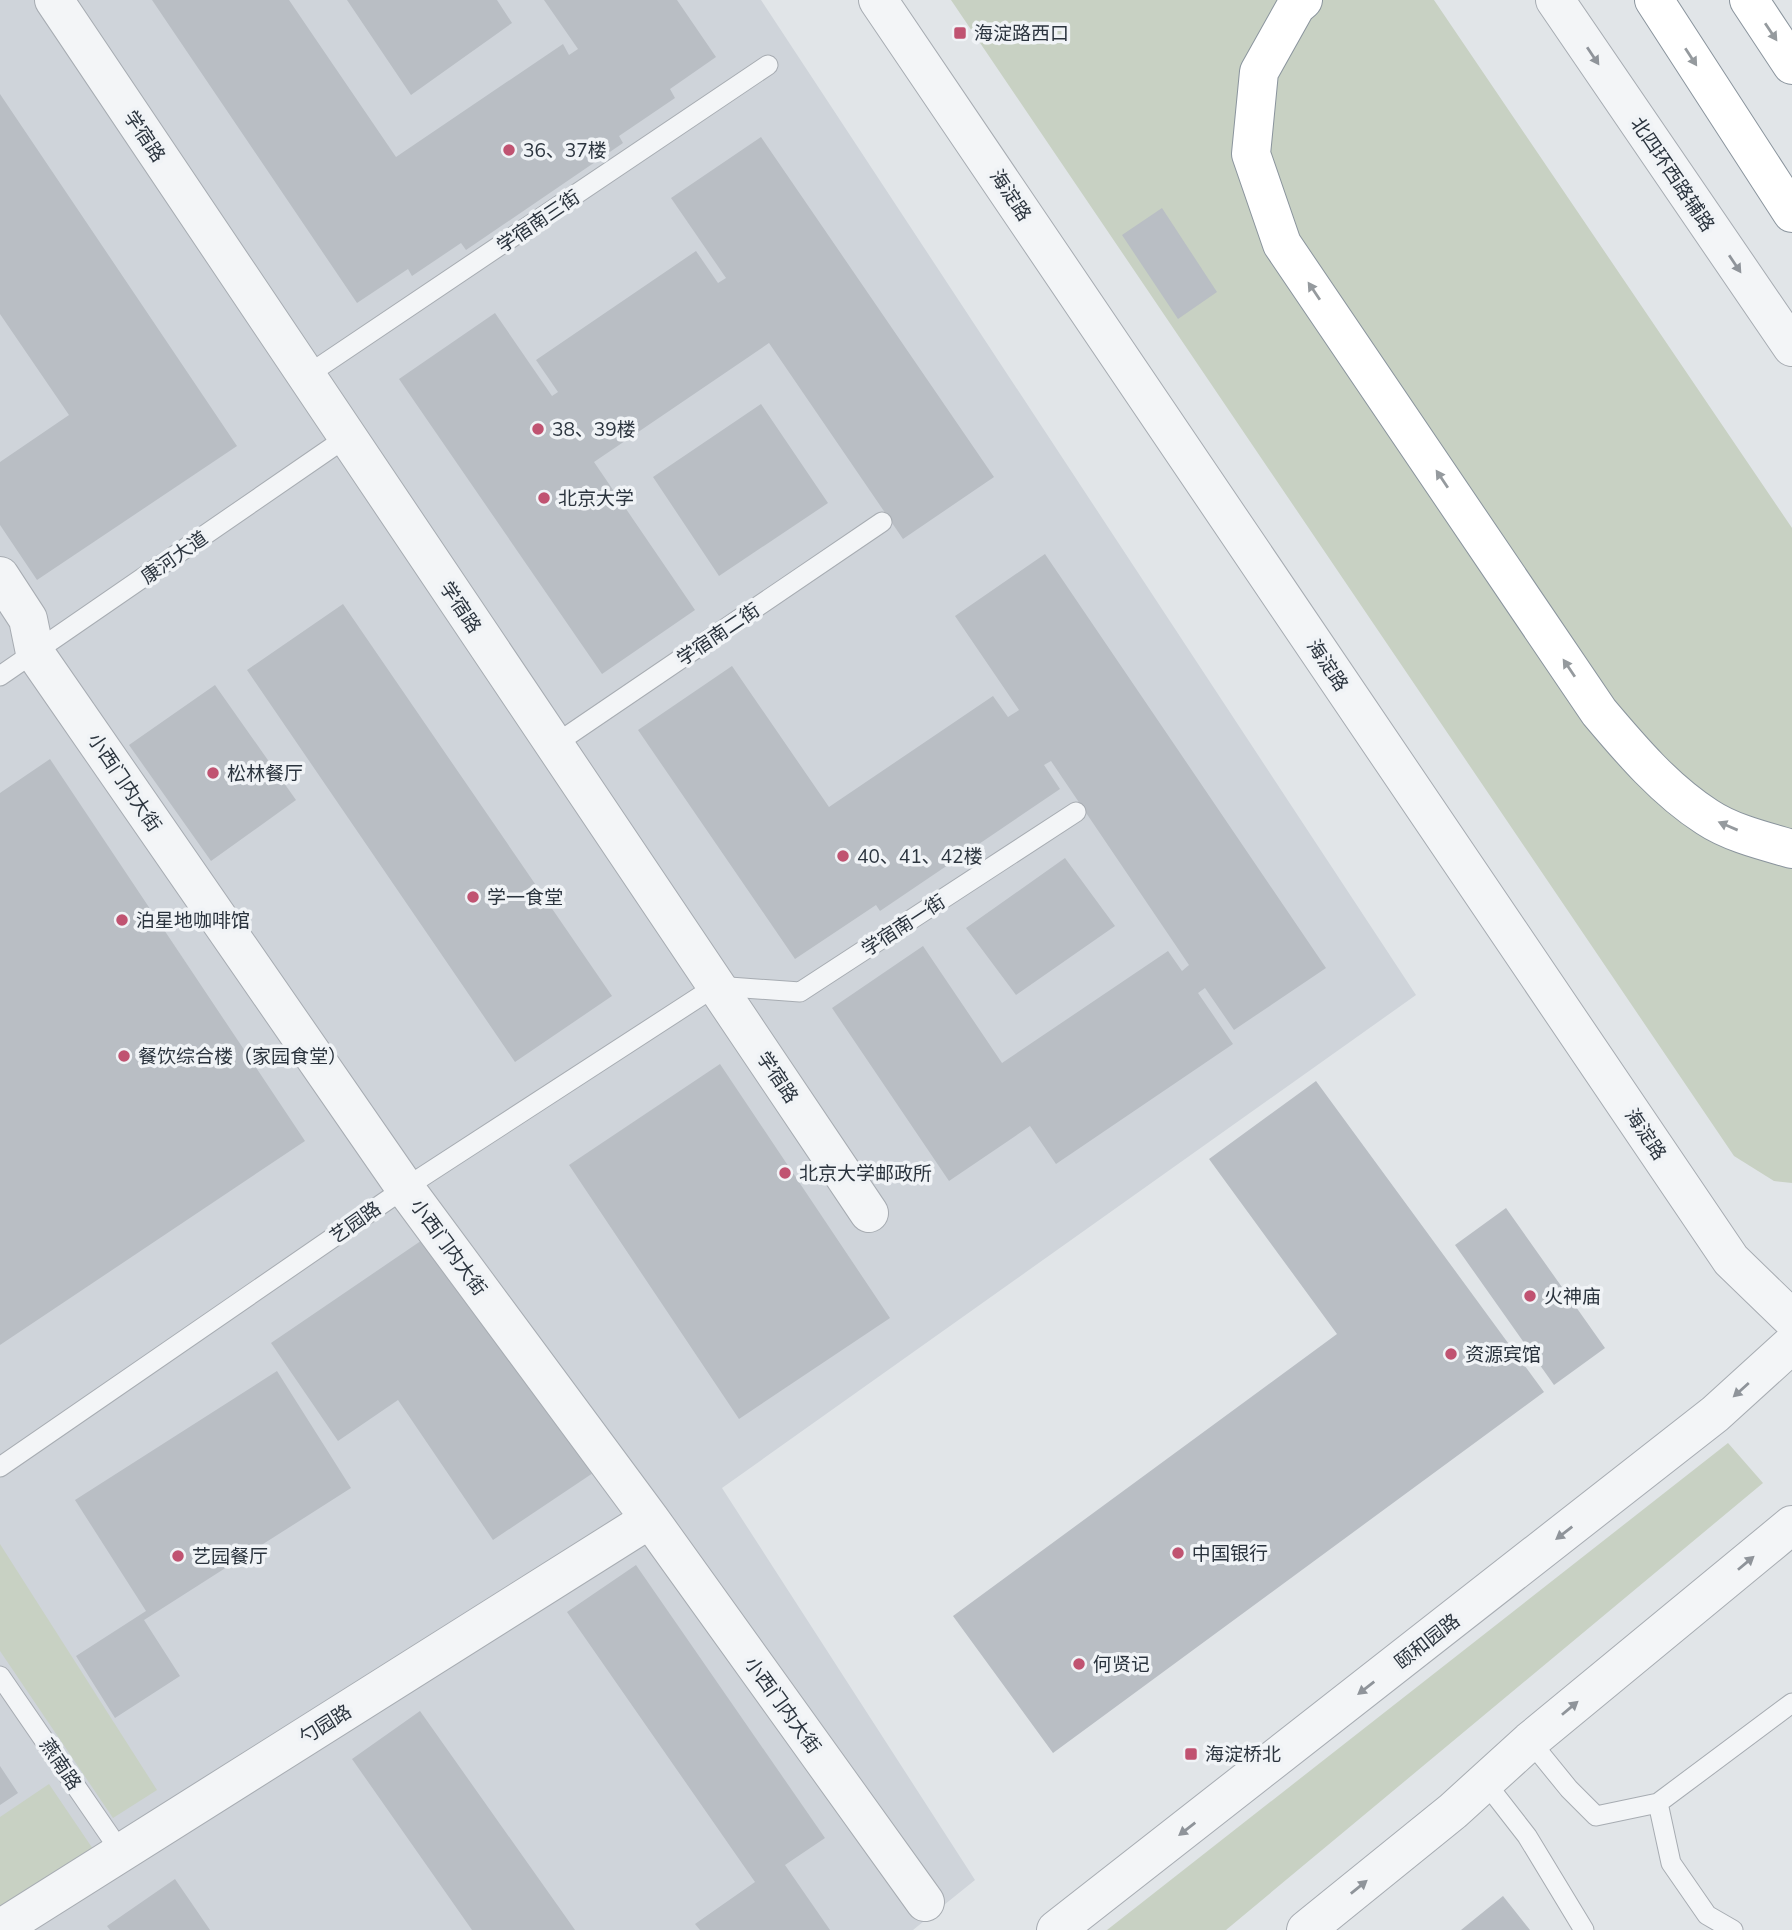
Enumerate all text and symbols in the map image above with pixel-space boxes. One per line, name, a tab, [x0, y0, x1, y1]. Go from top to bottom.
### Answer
place label: 海淀路西口	[974, 21, 1069, 45]
one-way arrow	[1764, 23, 1777, 42]
marker: 海淀路西口	[952, 25, 968, 41]
one-way arrow	[1586, 47, 1600, 65]
one-way arrow	[1685, 48, 1698, 67]
street label: 学宿路	[119, 106, 171, 166]
street label: 北四环西路辅路	[1626, 112, 1720, 236]
place label: 36、37楼	[523, 138, 607, 162]
marker: 36、37楼	[501, 142, 517, 158]
street label: 海淀路	[985, 165, 1037, 225]
street label: 学宿南三街	[492, 184, 584, 258]
one-way arrow	[1728, 255, 1742, 273]
one-way arrow	[1307, 282, 1321, 300]
place label: 38、39楼	[552, 417, 636, 441]
marker: 38、39楼	[530, 421, 546, 437]
one-way arrow	[1435, 469, 1448, 489]
place label: 北京大学	[558, 486, 634, 510]
marker: 北京大学	[536, 490, 552, 506]
street label: 康河大道	[136, 525, 212, 589]
street label: 学宿路	[435, 577, 487, 637]
street label: 学宿南二街	[672, 597, 764, 671]
street label: 海淀路	[1302, 635, 1354, 695]
one-way arrow	[1563, 658, 1576, 677]
street label: 小西门内大街	[83, 728, 167, 836]
place label: 松林餐厅	[227, 761, 303, 785]
marker: 松林餐厅	[205, 765, 221, 781]
one-way arrow	[1717, 821, 1738, 832]
place label: 40、41、42楼	[857, 844, 982, 868]
marker: 40、41、42楼	[835, 848, 851, 864]
place label: 学一食堂	[487, 885, 563, 909]
marker: 学一食堂	[465, 889, 481, 905]
street label: 学宿南一街	[857, 889, 949, 961]
place label: 泊星地咖啡馆	[136, 908, 250, 932]
marker: 泊星地咖啡馆	[114, 912, 130, 928]
place label: 餐饮综合楼（家园食堂）	[138, 1044, 347, 1068]
street label: 学宿路	[752, 1047, 804, 1107]
marker: 餐饮综合楼（家园食堂）	[116, 1048, 132, 1064]
street label: 海淀路	[1620, 1104, 1672, 1164]
place label: 北京大学邮政所	[799, 1161, 932, 1185]
marker: 北京大学邮政所	[777, 1165, 793, 1181]
street label: 小西门内大街	[406, 1194, 492, 1300]
street label: 艺园路	[325, 1196, 385, 1248]
place label: 火神庙	[1544, 1284, 1601, 1308]
marker: 火神庙	[1522, 1288, 1538, 1304]
place label: 资源宾馆	[1465, 1342, 1541, 1366]
marker: 资源宾馆	[1443, 1346, 1459, 1362]
one-way arrow	[1733, 1382, 1750, 1397]
one-way arrow	[1556, 1525, 1574, 1540]
place label: 中国银行	[1192, 1541, 1268, 1565]
place label: 艺园餐厅	[192, 1544, 268, 1568]
marker: 中国银行	[1170, 1545, 1186, 1561]
marker: 艺园餐厅	[170, 1548, 186, 1564]
one-way arrow	[1736, 1556, 1754, 1571]
street label: 颐和园路	[1390, 1608, 1464, 1674]
street label: 小西门内大街	[740, 1652, 826, 1758]
place label: 何贤记	[1093, 1652, 1150, 1676]
marker: 何贤记	[1071, 1656, 1087, 1672]
one-way arrow	[1357, 1681, 1375, 1695]
street label: 勺园路	[294, 1699, 356, 1749]
one-way arrow	[1561, 1700, 1579, 1716]
street label: 燕南路	[35, 1734, 87, 1794]
place label: 海淀桥北	[1205, 1742, 1281, 1766]
marker: 海淀桥北	[1183, 1746, 1199, 1762]
one-way arrow	[1179, 1821, 1197, 1836]
one-way arrow	[1351, 1880, 1368, 1895]

